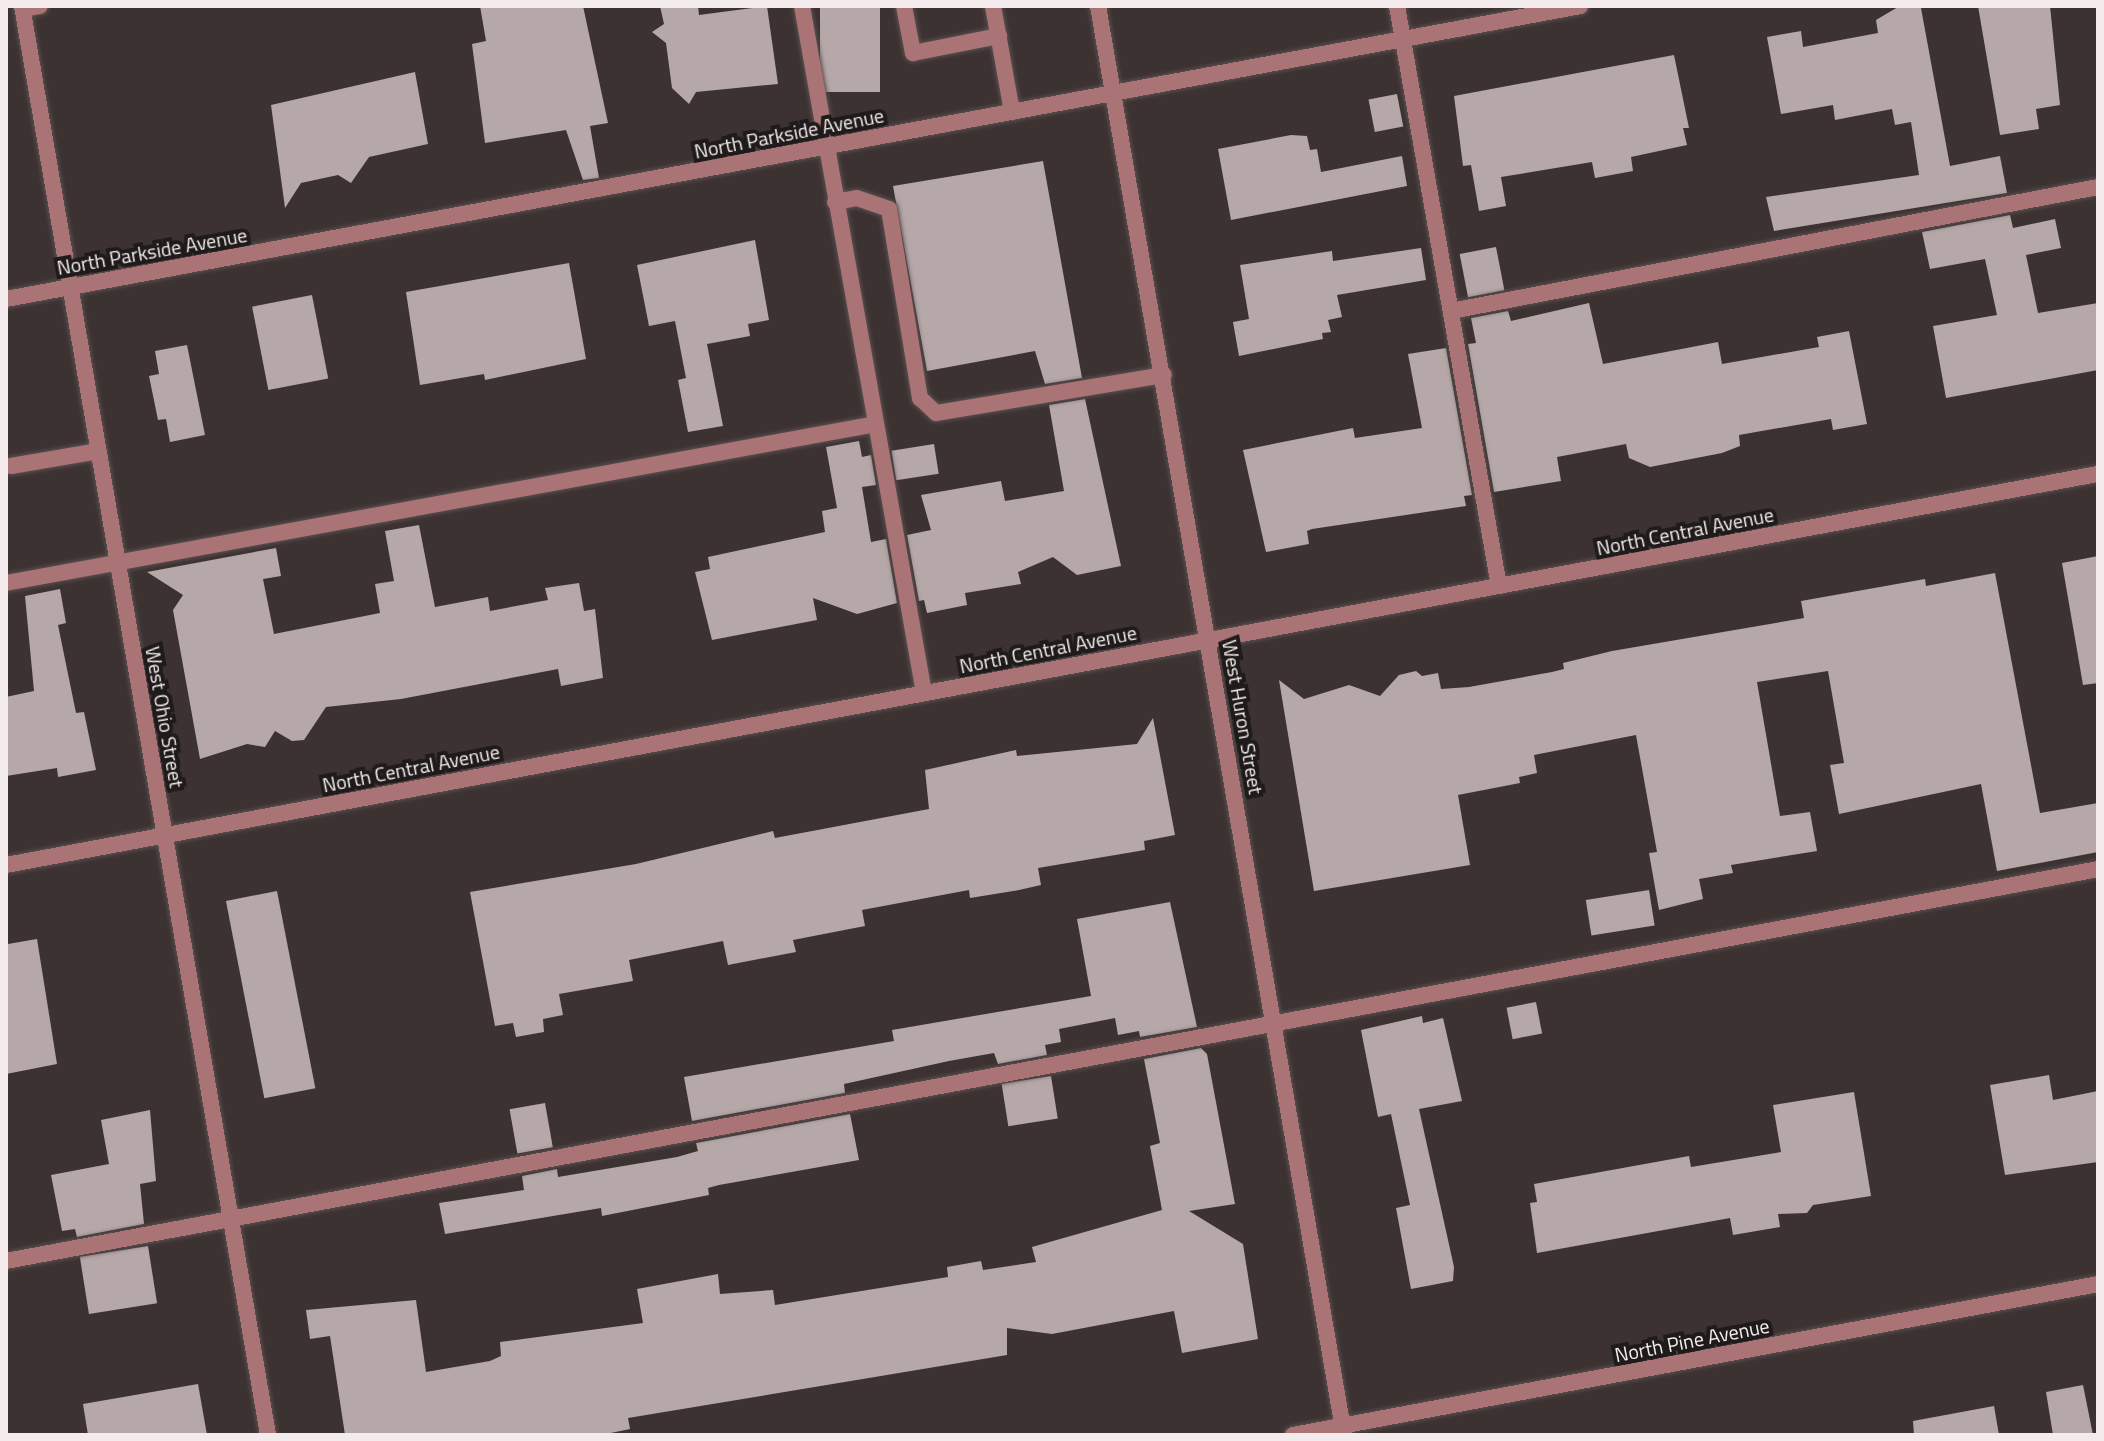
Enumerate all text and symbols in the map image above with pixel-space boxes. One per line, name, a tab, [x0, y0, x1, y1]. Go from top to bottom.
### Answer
street label: North Parkside Avenue	[692, 103, 886, 163]
street label: North Parkside Avenue	[55, 222, 249, 280]
street label: North Central Avenue	[1594, 502, 1776, 560]
street label: North Central Avenue	[957, 620, 1139, 678]
street label: West Huron Street	[1218, 638, 1268, 796]
street label: West Ohio Street	[141, 645, 189, 789]
street label: North Central Avenue	[320, 739, 502, 797]
street label: North Pine Avenue	[1613, 1313, 1771, 1367]

